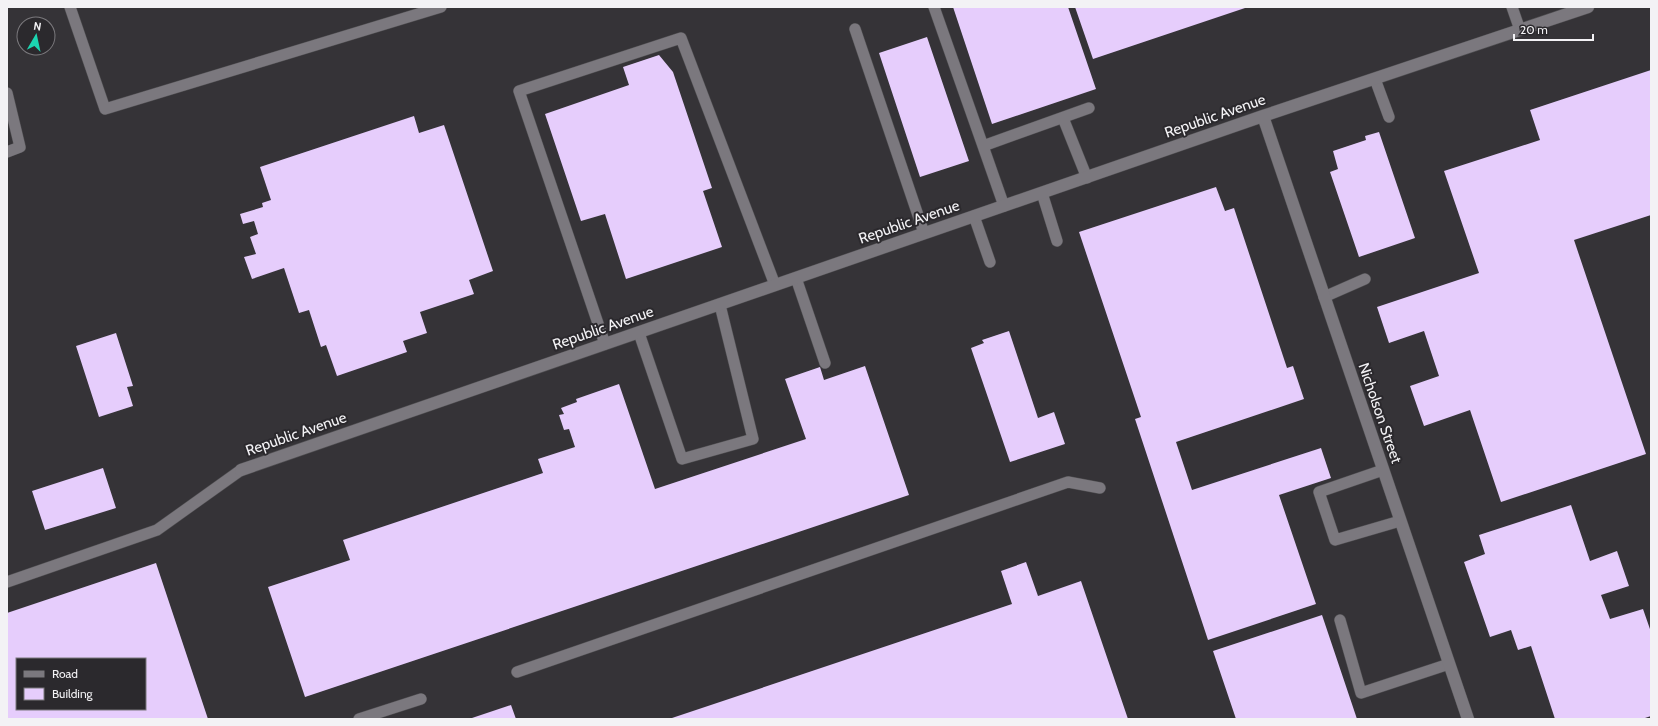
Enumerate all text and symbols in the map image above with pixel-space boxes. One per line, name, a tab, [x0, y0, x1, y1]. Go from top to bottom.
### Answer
north arrow	[16, 16, 56, 56]
scale bar	[1514, 16, 1593, 42]
text: N	[33, 19, 43, 34]
text: 20 m	[1520, 22, 1548, 37]
street label: Republic Avenue	[1162, 90, 1268, 142]
street label: Republic Avenue	[856, 196, 962, 248]
street label: Republic Avenue	[550, 302, 656, 354]
street label: Nicholson Street	[1354, 360, 1406, 466]
street label: Republic Avenue	[243, 408, 349, 460]
legend	[16, 658, 146, 710]
text: Road	[52, 666, 78, 681]
text: Building	[52, 686, 94, 701]

